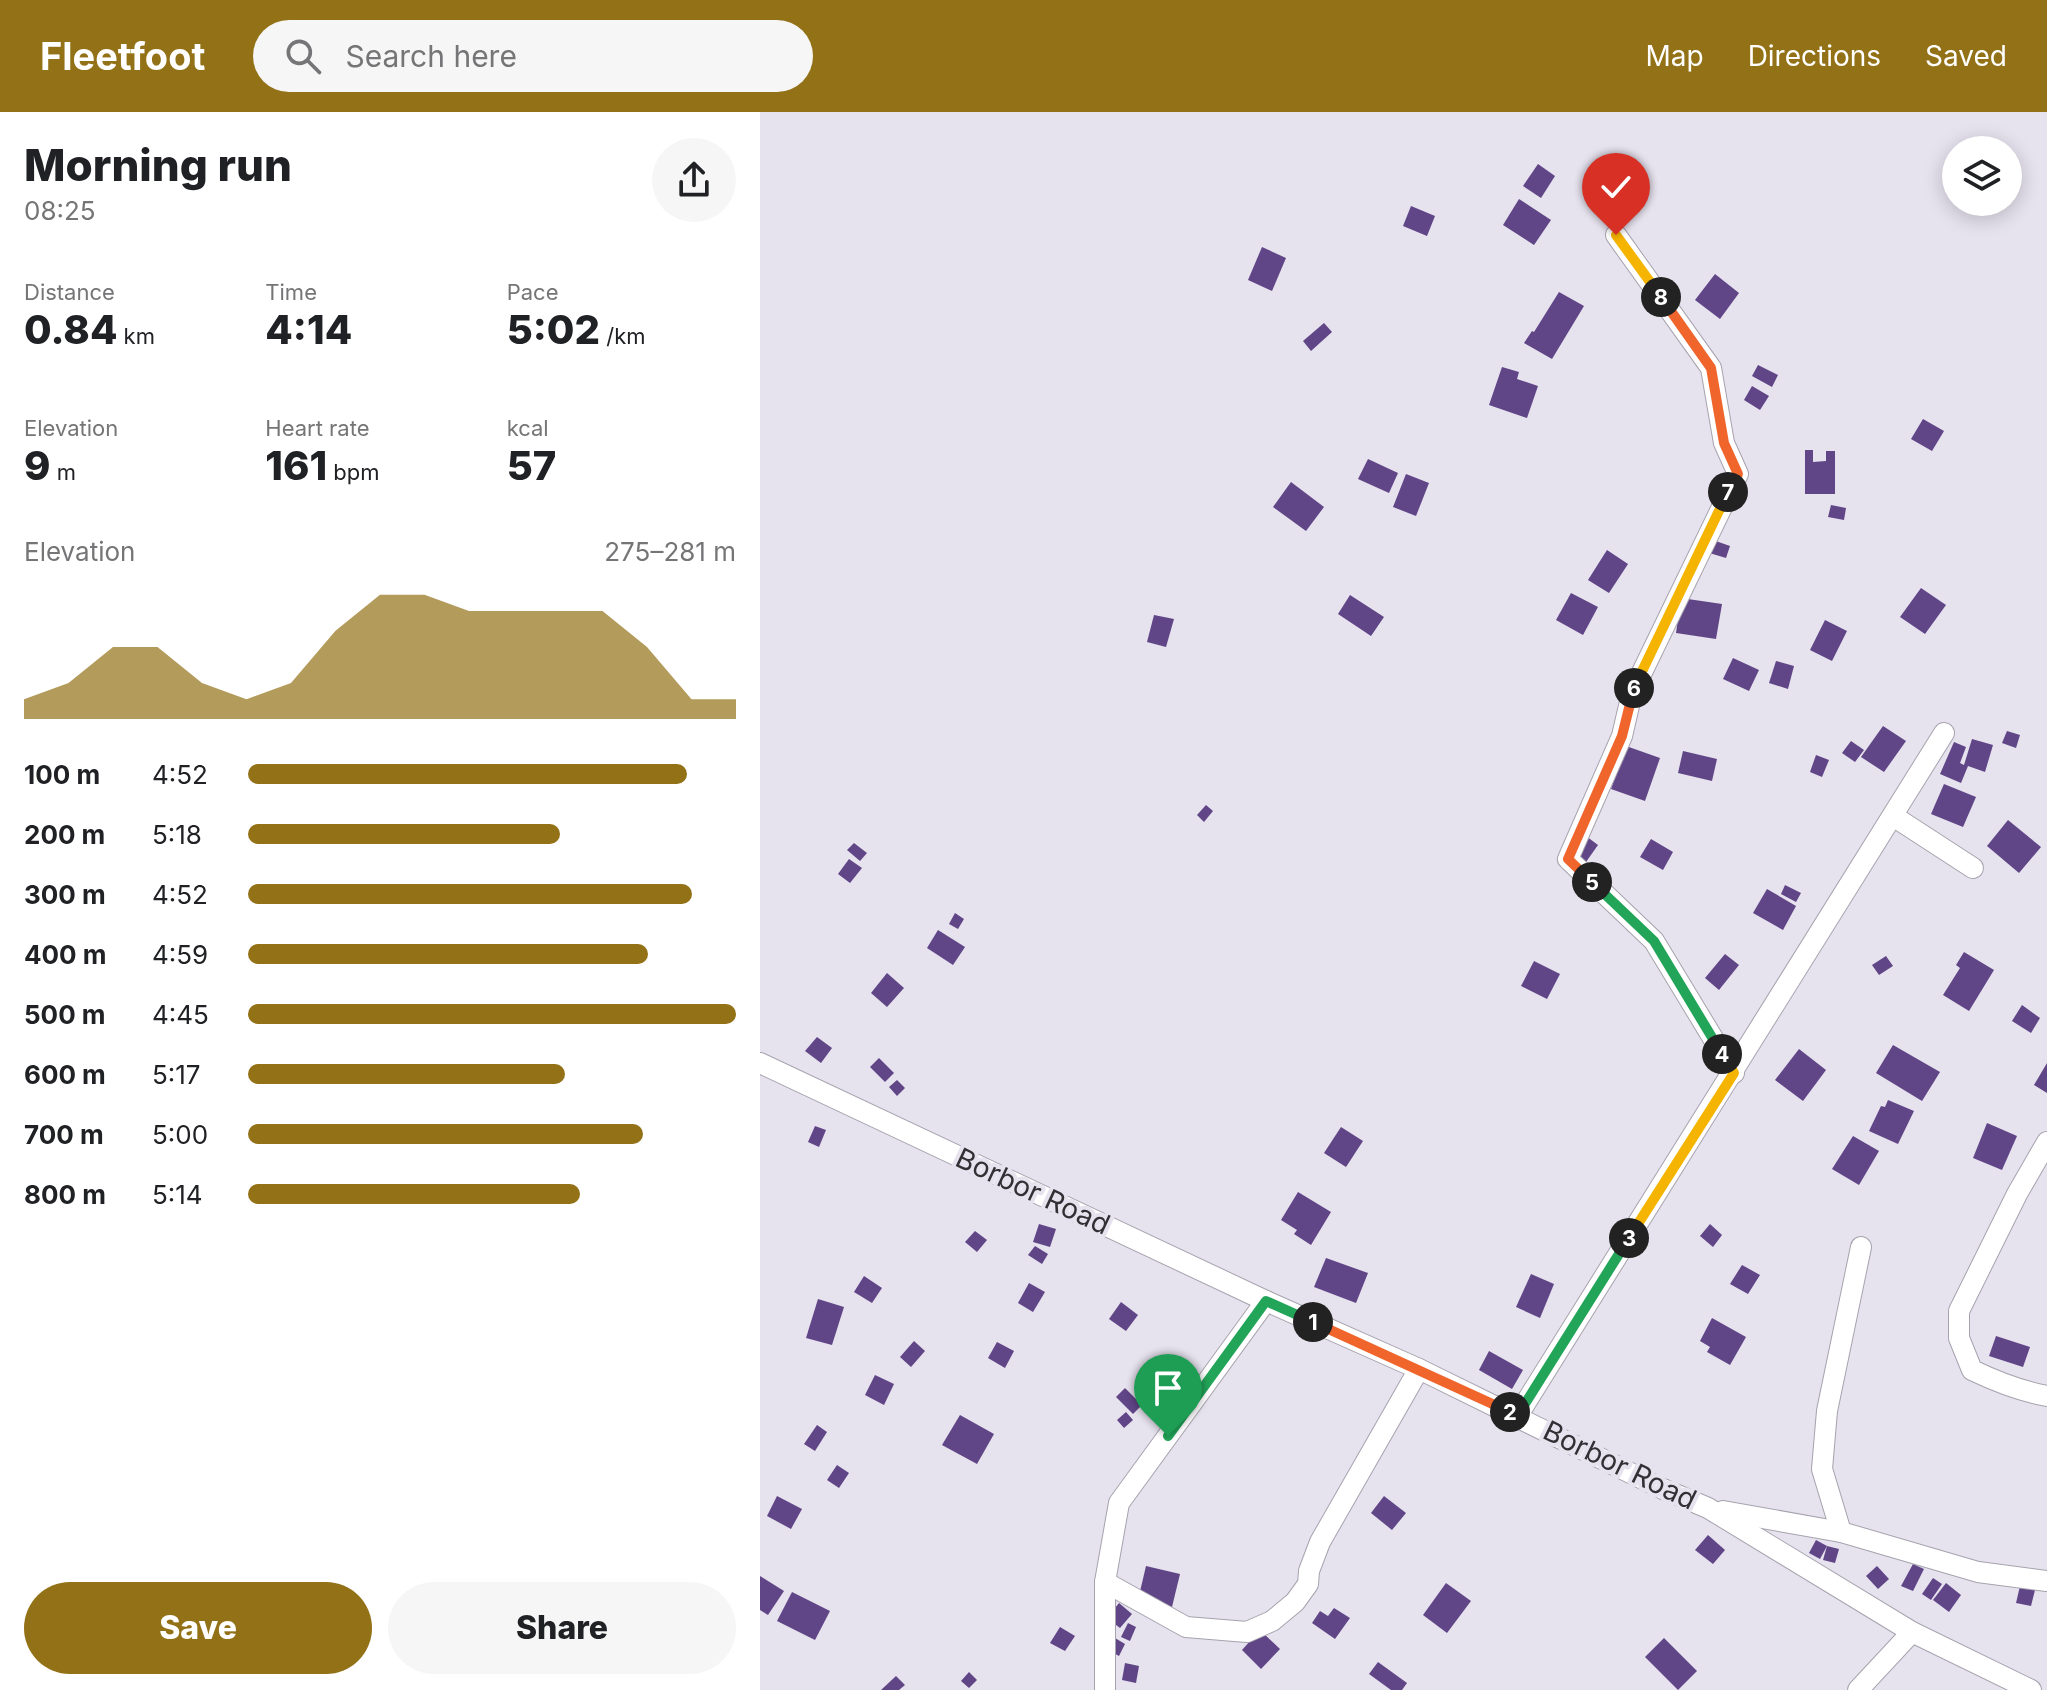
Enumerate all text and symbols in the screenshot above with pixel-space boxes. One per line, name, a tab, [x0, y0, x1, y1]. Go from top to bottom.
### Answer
search box	[253, 20, 813, 92]
text: Fleetfoot	[40, 33, 205, 79]
icon: search	[281, 34, 325, 78]
text: Search here	[345, 38, 517, 74]
text: Map	[1645, 39, 1704, 73]
text: Directions	[1748, 39, 1881, 73]
text: Saved	[1925, 39, 2007, 73]
map controls	[1942, 136, 2022, 216]
button: layers	[1942, 136, 2022, 216]
text: Morning run	[24, 138, 292, 192]
button: share	[652, 138, 736, 222]
pin	[1582, 153, 1650, 235]
icon: check	[1594, 165, 1638, 209]
text: 08:25	[24, 195, 96, 226]
pin: 8	[1641, 277, 1681, 317]
text: Distance	[24, 279, 115, 305]
text: Time	[265, 279, 317, 305]
text: Pace	[507, 279, 558, 305]
text: 8	[1654, 284, 1668, 310]
text: 0.84	[24, 305, 117, 354]
text: 4:14	[265, 305, 352, 354]
text: 5:02	[507, 305, 600, 354]
text: km	[117, 323, 155, 349]
text: /km	[600, 323, 645, 349]
text: Elevation	[24, 415, 118, 441]
text: Heart rate	[265, 415, 370, 441]
text: kcal	[507, 415, 549, 441]
text: 9	[24, 441, 50, 490]
text: 161	[265, 441, 327, 490]
text: 57	[507, 441, 556, 490]
text: m	[50, 459, 76, 485]
text: bpm	[327, 459, 380, 485]
pin: 7	[1708, 472, 1748, 512]
text: 7	[1722, 479, 1734, 505]
text: Elevation	[24, 536, 135, 567]
text: 275–281 m	[604, 536, 736, 567]
pin: 6	[1614, 668, 1654, 708]
text: 6	[1627, 675, 1641, 701]
text: 100 m	[24, 759, 100, 790]
text: 4:52	[152, 759, 208, 790]
text: 200 m	[24, 819, 105, 850]
text: 5:18	[152, 819, 202, 850]
pin: 5	[1572, 862, 1612, 902]
text: 5	[1585, 869, 1599, 895]
text: 300 m	[24, 879, 106, 910]
text: 4:52	[152, 879, 208, 910]
text: 400 m	[24, 939, 107, 970]
text: 4:59	[152, 939, 208, 970]
text: 500 m	[24, 999, 106, 1030]
text: 4:45	[152, 999, 209, 1030]
pin: 4	[1702, 1034, 1742, 1074]
text: 4	[1715, 1041, 1729, 1067]
text: 600 m	[24, 1059, 106, 1090]
text: 5:17	[152, 1059, 201, 1090]
text: 700 m	[24, 1119, 104, 1150]
text: 5:00	[152, 1119, 208, 1150]
street label: Borbor Road	[951, 1141, 1115, 1241]
text: 800 m	[24, 1179, 106, 1210]
text: 5:14	[152, 1179, 203, 1210]
pin: 3	[1609, 1218, 1649, 1258]
text: 3	[1622, 1225, 1636, 1251]
pin: 1	[1293, 1302, 1333, 1342]
text: 1	[1308, 1309, 1318, 1335]
pin	[1134, 1354, 1202, 1436]
icon: arrive	[1146, 1366, 1190, 1410]
pin: 2	[1490, 1392, 1530, 1432]
text: 2	[1503, 1399, 1517, 1425]
street label: Borbor Road	[1538, 1413, 1702, 1517]
button: Save	[24, 1582, 372, 1674]
button: Share	[388, 1582, 736, 1674]

